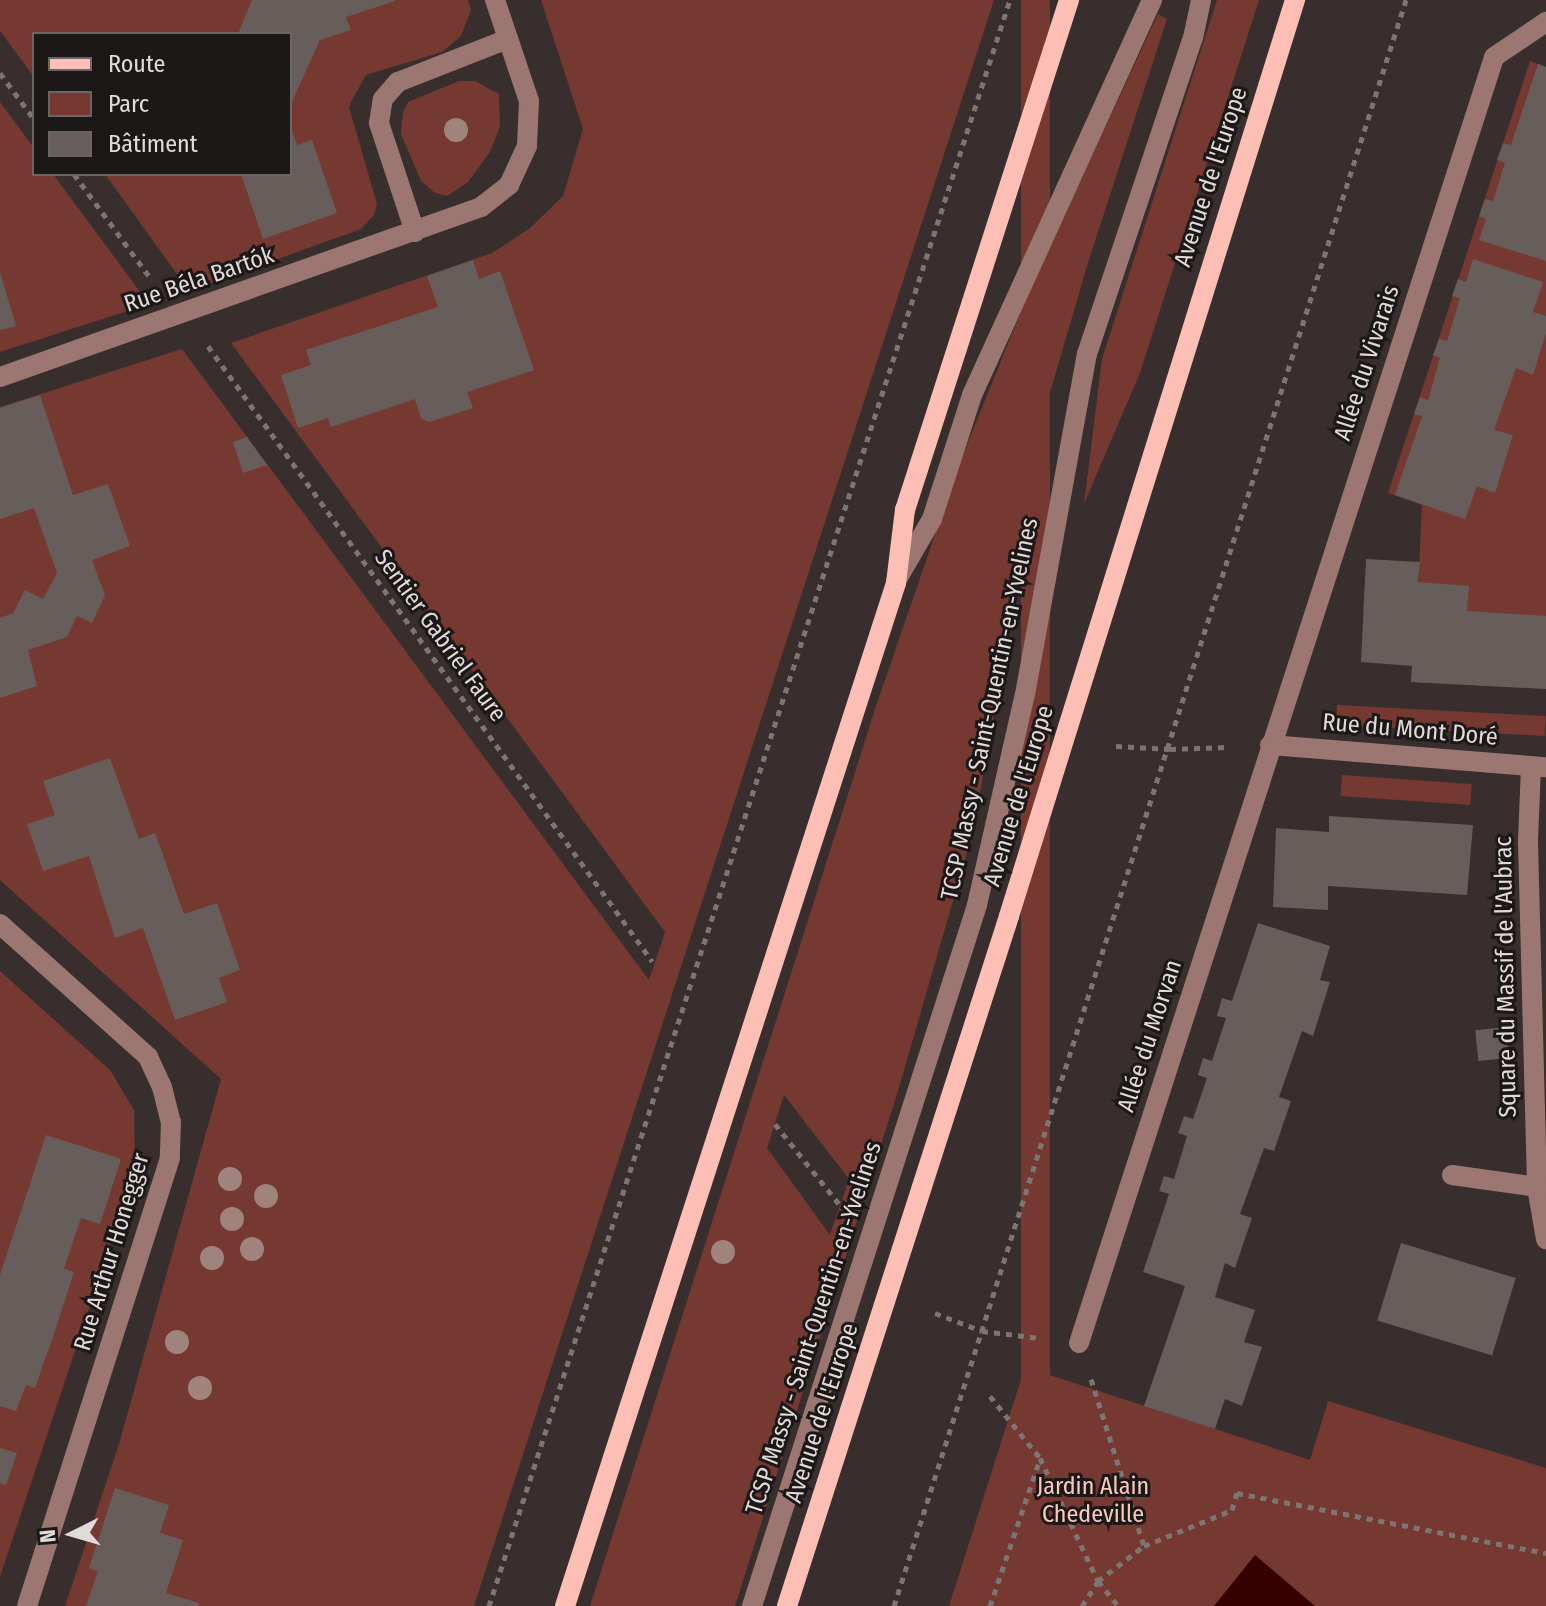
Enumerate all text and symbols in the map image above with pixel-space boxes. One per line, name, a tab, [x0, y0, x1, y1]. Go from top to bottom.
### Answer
legend	[32, 32, 292, 176]
text: Route	[108, 50, 165, 78]
street label: Avenue de l'Europe	[1168, 83, 1254, 271]
text: Parc	[108, 90, 149, 118]
text: Bâtiment	[108, 130, 198, 158]
street label: Rue Béla Bartók	[120, 241, 278, 319]
street label: Allée du Vivarais	[1328, 282, 1406, 444]
street label: TCSP Massy - Saint-Quentin-en-Yvelines	[935, 515, 1045, 903]
street label: Sentier Gabriel Faure	[368, 544, 512, 728]
street label: Avenue de l'Europe	[978, 702, 1060, 890]
street label: Rue du Mont Doré	[1321, 708, 1499, 752]
street label: Square du Massif de l'Aubrac	[1489, 836, 1523, 1118]
street label: Allée du Morvan	[1112, 956, 1188, 1116]
street label: TCSP Massy - Saint-Quentin-en-Yvelines	[740, 1138, 888, 1518]
street label: Rue Arthur Honegger	[68, 1150, 156, 1354]
street label: Avenue de l'Europe	[779, 1319, 865, 1507]
park label: Jardin Alain Chedeville	[1037, 1473, 1149, 1529]
north arrow	[32, 1494, 112, 1574]
text: N	[34, 1528, 62, 1544]

